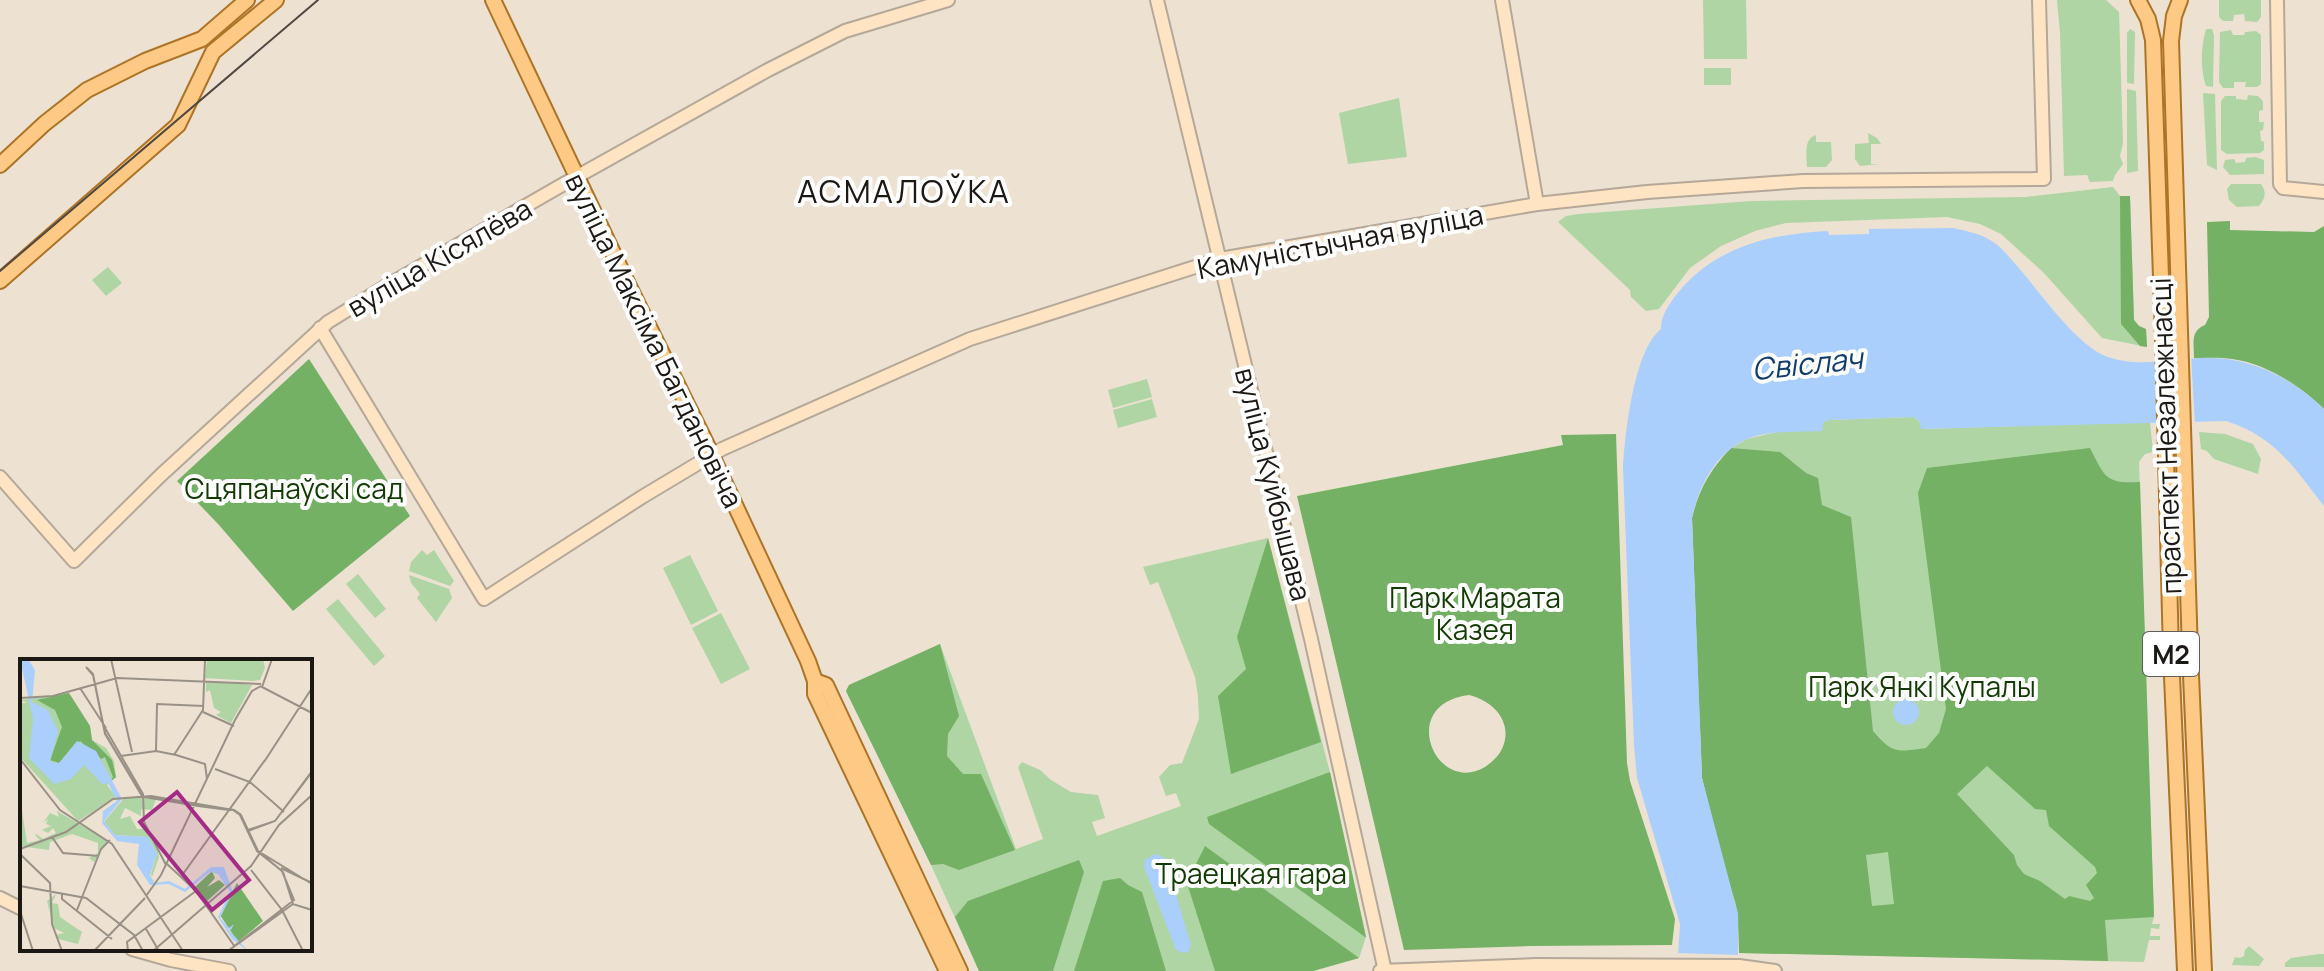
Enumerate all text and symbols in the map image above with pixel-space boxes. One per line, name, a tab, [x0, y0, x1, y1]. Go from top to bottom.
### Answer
street label: вуліца Максіма Багдановіча	[557, 166, 753, 514]
district label: АСМАЛОЎКА	[797, 169, 1011, 213]
street label: вуліца Кісялёва	[340, 189, 538, 325]
street label: Камуністычная вуліца	[1194, 195, 1486, 287]
street label: праспект Незалежнасці	[2140, 277, 2190, 595]
water label: Свіслач	[1750, 337, 1867, 389]
street label: вуліца Куйбышава	[1227, 364, 1321, 604]
park label: Сцяпанаўскі сад	[185, 469, 404, 507]
park label: Парк Марата Казея	[1389, 578, 1561, 648]
road number: М2	[2143, 632, 2199, 676]
inset map	[20, 659, 312, 951]
park label: Парк Янкі Купалы	[1808, 667, 2036, 705]
park label: Траецкая гара	[1155, 854, 1347, 892]

